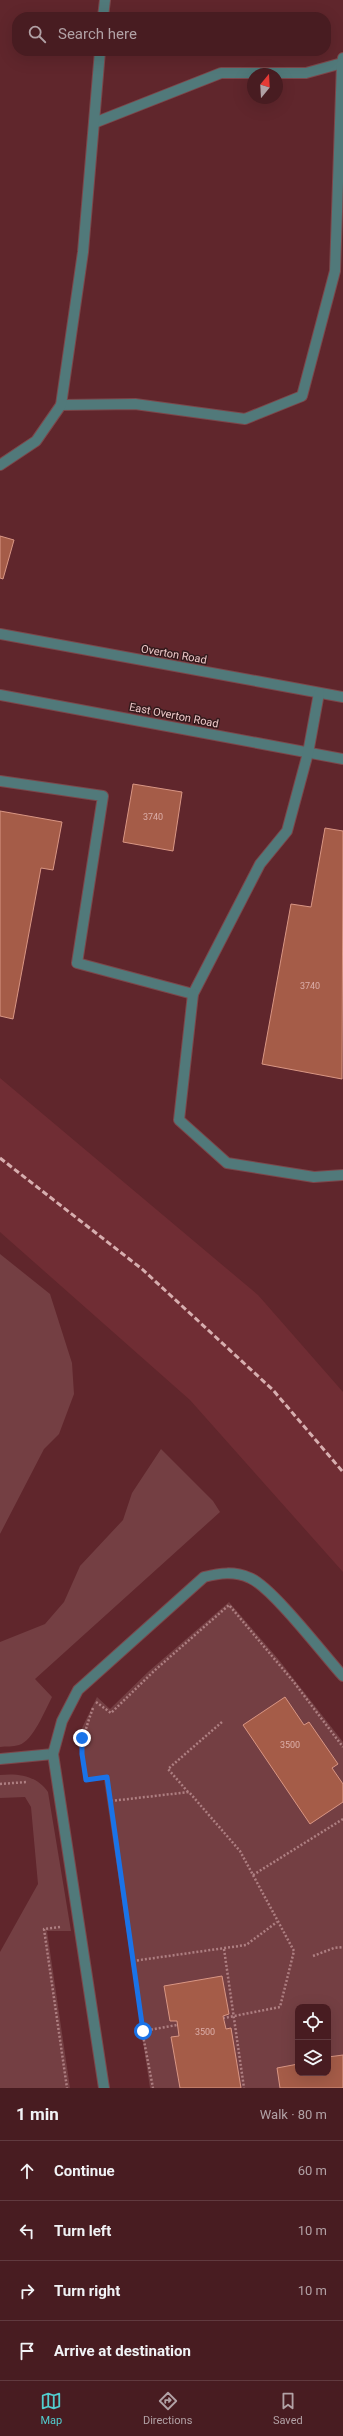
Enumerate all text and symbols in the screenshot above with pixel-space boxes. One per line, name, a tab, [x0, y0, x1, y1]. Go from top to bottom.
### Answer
search box	[12, 12, 331, 56]
icon: search	[26, 23, 48, 45]
text: Search here	[58, 25, 137, 43]
north arrow	[247, 68, 283, 104]
street label: Overton Road	[140, 642, 208, 667]
street label: East Overton Road	[128, 700, 220, 731]
house number: 3740	[143, 812, 163, 822]
house number: 3740	[300, 981, 320, 991]
route end	[73, 1729, 91, 1747]
house number: 3500	[280, 1740, 300, 1750]
map controls	[295, 2004, 331, 2076]
button: locate	[295, 2004, 331, 2040]
route start	[134, 2022, 152, 2040]
house number: 3500	[195, 2027, 215, 2037]
button: layers	[295, 2040, 331, 2076]
text: 1 min	[16, 2104, 59, 2124]
text: Walk · 80 m	[260, 2107, 327, 2122]
icon: ahead	[16, 2160, 38, 2182]
text: Continue	[54, 2162, 115, 2180]
text: 60 m	[298, 2163, 327, 2178]
icon: left	[16, 2220, 38, 2242]
text: Turn left	[54, 2222, 111, 2240]
text: 10 m	[298, 2223, 327, 2238]
icon: right	[16, 2280, 38, 2302]
text: Turn right	[54, 2282, 120, 2300]
text: 10 m	[298, 2283, 327, 2298]
icon: arrive	[16, 2340, 38, 2362]
text: Arrive at destination	[54, 2342, 191, 2360]
tab: Map	[40, 2390, 62, 2427]
tab: Directions	[143, 2390, 192, 2427]
tab: Saved	[273, 2390, 303, 2427]

